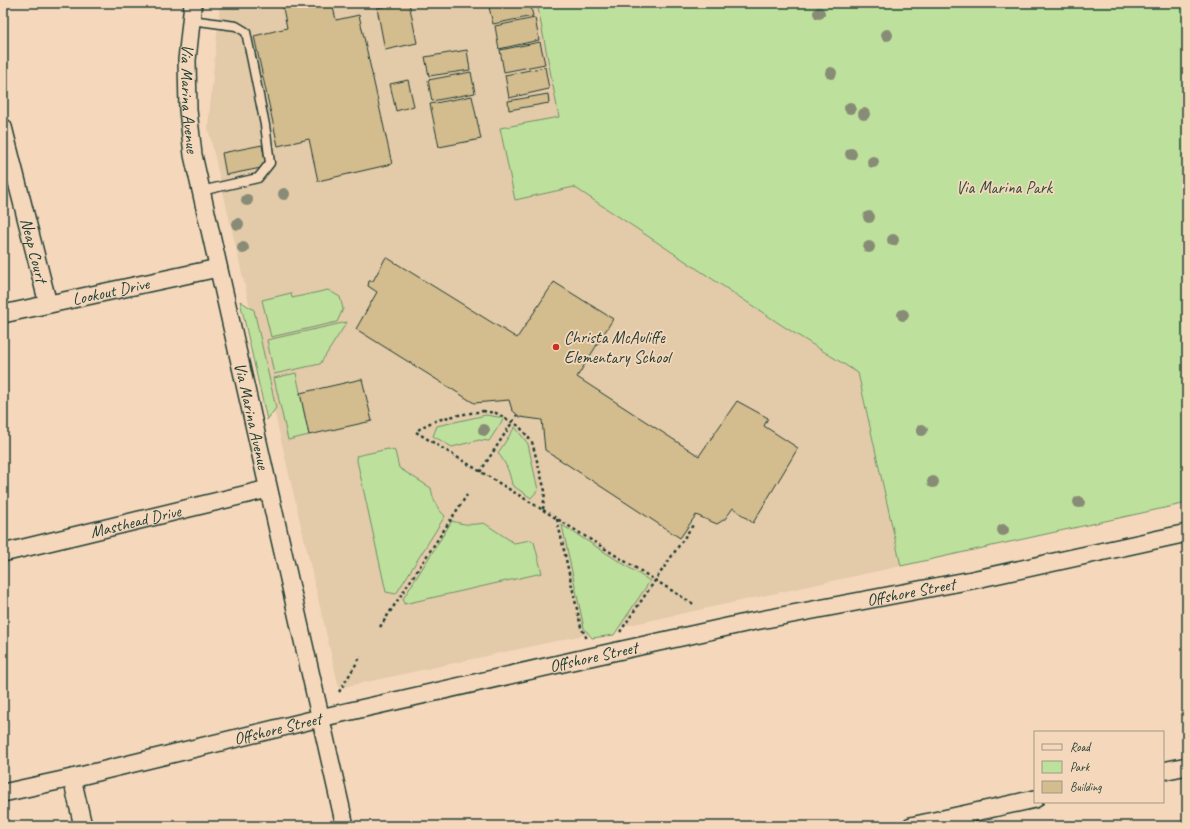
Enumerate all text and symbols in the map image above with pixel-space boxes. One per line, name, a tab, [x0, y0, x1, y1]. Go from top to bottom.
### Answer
street label: Via Marina Avenue	[176, 43, 203, 155]
park label: Via Marina Park	[956, 177, 1054, 198]
street label: Neap Court	[16, 216, 53, 287]
street label: Lookout Drive	[70, 273, 152, 310]
place label: Christa McAuliffe Elementary School	[564, 327, 673, 368]
marker: Christa McAuliffe Elementary School	[551, 342, 561, 352]
street label: Via Marina Avenue	[229, 361, 274, 473]
street label: Masthead Drive	[88, 500, 184, 543]
street label: Offshore Street	[865, 573, 959, 611]
street label: Offshore Street	[548, 636, 642, 677]
street label: Offshore Street	[232, 708, 326, 749]
legend	[1034, 731, 1164, 803]
text: Road	[1070, 739, 1092, 755]
text: Park	[1070, 759, 1091, 775]
text: Building	[1070, 779, 1102, 795]

